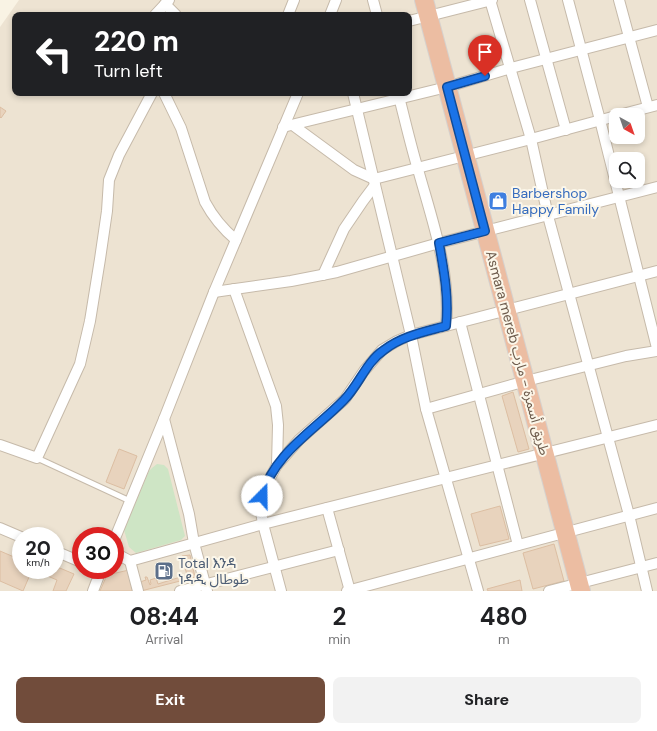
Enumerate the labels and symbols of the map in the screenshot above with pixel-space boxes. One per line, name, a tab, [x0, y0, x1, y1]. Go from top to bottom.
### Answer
pin	[468, 35, 502, 76]
north arrow	[609, 108, 645, 144]
place label: Barbershop Happy Family	[512, 184, 599, 218]
shop icon: Barbershop Happy Family	[487, 190, 509, 212]
street label: Asmara mereb طريق أسمرة - مارب	[481, 249, 554, 458]
position arrow	[241, 475, 283, 517]
speed limit sign: 30	[72, 527, 124, 579]
place label: Total እንዳ ነዳዲ طوطال	[178, 554, 249, 588]
fuel station icon: Total እንዳ ነዳዲ طوطال	[153, 560, 175, 582]

